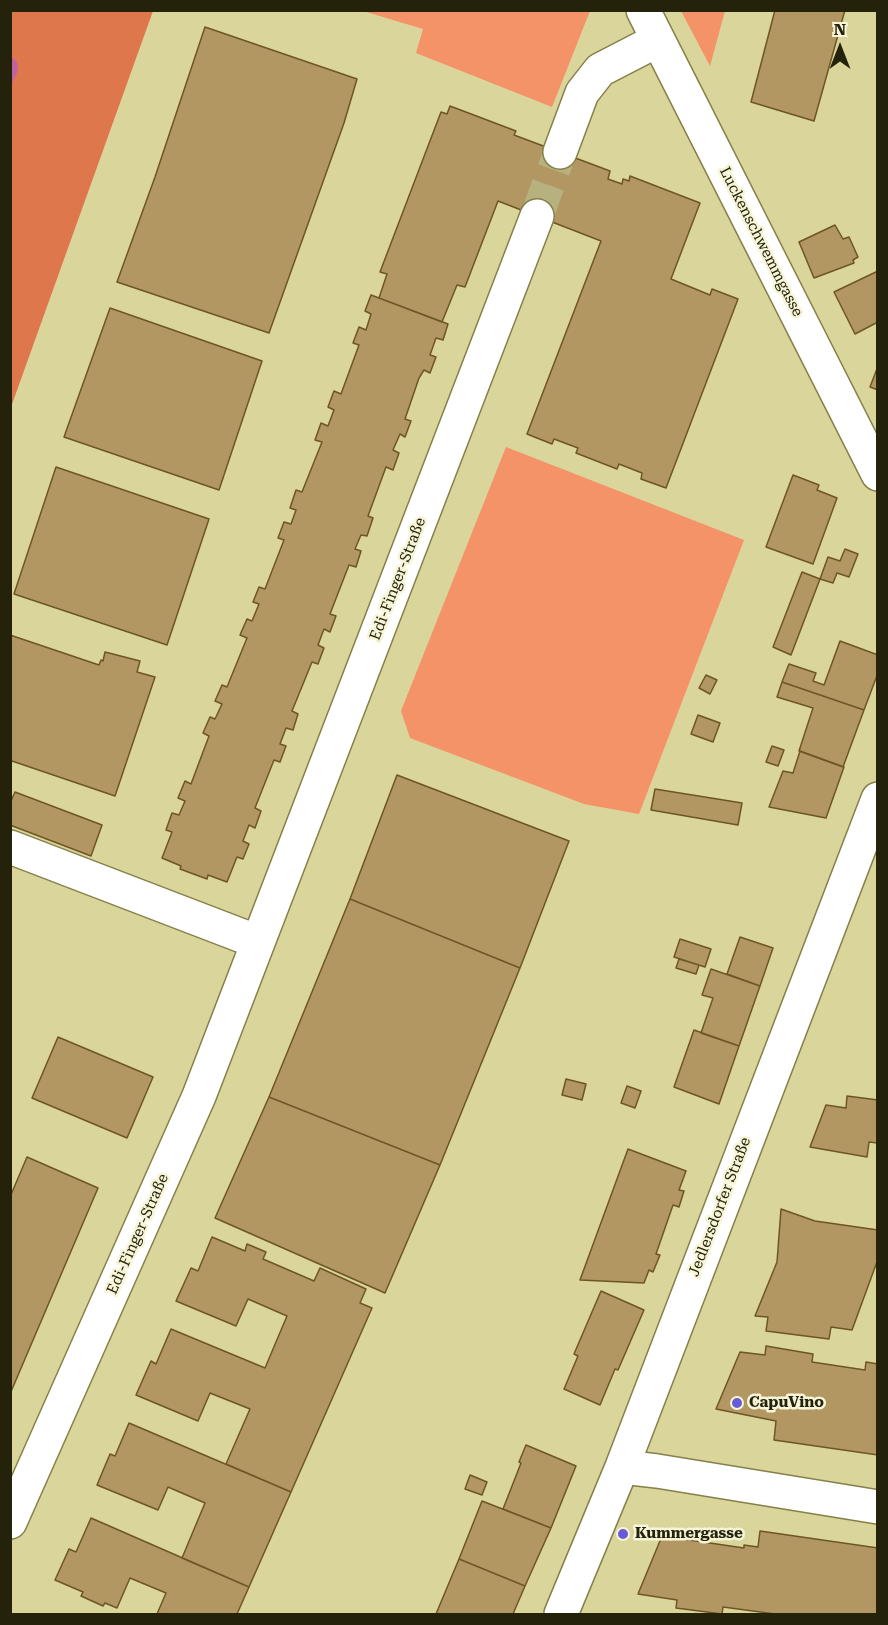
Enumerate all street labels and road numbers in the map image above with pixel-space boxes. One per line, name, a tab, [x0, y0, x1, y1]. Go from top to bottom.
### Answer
street label: Luckenschwemmgasse	[715, 164, 807, 320]
street label: Edi-Finger-Straße	[366, 515, 430, 643]
street label: Jedlersdorfer Straße	[685, 1135, 755, 1279]
street label: Edi-Finger-Straße	[103, 1171, 173, 1297]

